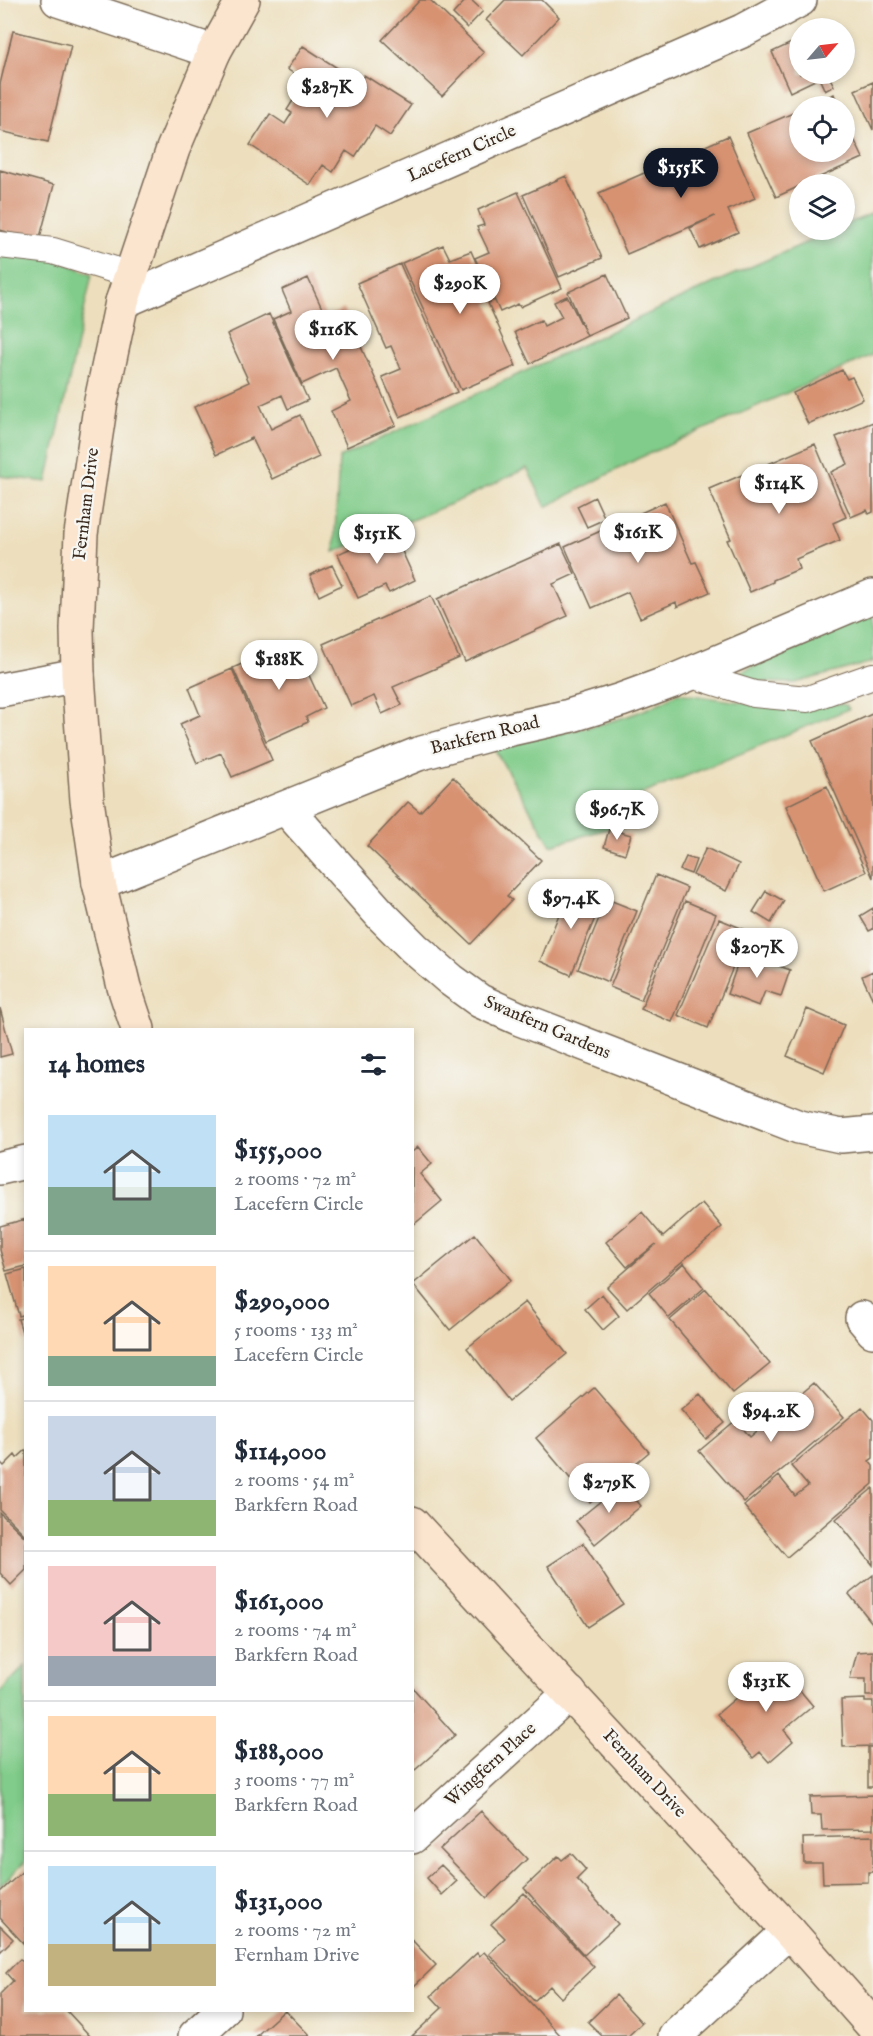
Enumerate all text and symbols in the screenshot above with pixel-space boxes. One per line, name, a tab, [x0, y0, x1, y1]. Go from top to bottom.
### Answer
north arrow	[789, 18, 855, 84]
map controls	[789, 18, 855, 240]
pin: $287K	[285, 68, 369, 119]
text: $287K	[301, 75, 353, 100]
button: locate	[789, 96, 855, 162]
street label: Lacefern Circle	[404, 120, 520, 188]
pin: $155K	[639, 148, 723, 199]
text: $155K	[657, 155, 705, 180]
button: layers	[789, 174, 855, 240]
pin: $290K	[418, 264, 502, 315]
text: $290K	[433, 271, 487, 296]
pin: $116K	[291, 310, 375, 361]
text: $116K	[309, 317, 357, 342]
street label: Fernham Drive	[69, 447, 105, 561]
pin: $114K	[737, 464, 821, 515]
text: $114K	[754, 471, 804, 496]
pin: $161K	[596, 513, 680, 564]
pin: $151K	[335, 514, 419, 565]
text: $161K	[614, 520, 662, 545]
text: $151K	[353, 521, 401, 546]
pin: $188K	[237, 640, 321, 691]
text: $188K	[255, 647, 303, 672]
street label: Barkfern Road	[428, 711, 542, 761]
pin: $96.7K	[568, 790, 666, 841]
text: $96.7K	[589, 797, 645, 822]
pin: $97.4K	[522, 879, 620, 930]
text: $97.4K	[542, 886, 600, 911]
pin: $207K	[715, 928, 799, 979]
text: $207K	[730, 935, 784, 960]
street label: Swanfern Gardens	[480, 991, 614, 1065]
text: 14 homes	[48, 1048, 145, 1081]
icon: filters	[357, 1048, 390, 1081]
text: $155,000	[234, 1134, 322, 1167]
icon: home	[96, 1139, 168, 1211]
text: 2 rooms · 72 m²	[234, 1167, 356, 1192]
text: Lacefern Circle	[234, 1192, 363, 1217]
text: $290,000	[234, 1285, 330, 1318]
icon: home	[96, 1290, 168, 1362]
text: 5 rooms · 133 m²	[234, 1318, 358, 1343]
text: Lacefern Circle	[234, 1343, 363, 1368]
pin: $94.2K	[722, 1392, 820, 1443]
text: $94.2K	[742, 1399, 800, 1424]
text: $114,000	[234, 1435, 326, 1468]
icon: home	[96, 1440, 168, 1512]
pin: $279K	[567, 1463, 651, 1514]
text: 2 rooms · 54 m²	[234, 1468, 355, 1493]
text: $279K	[583, 1470, 635, 1495]
text: Barkfern Road	[234, 1493, 358, 1518]
text: $161,000	[234, 1585, 324, 1618]
icon: home	[96, 1590, 168, 1662]
text: 2 rooms · 74 m²	[234, 1618, 357, 1643]
text: Barkfern Road	[234, 1643, 358, 1668]
pin: $131K	[724, 1662, 808, 1713]
text: $131K	[742, 1669, 790, 1694]
street label: Wingfern Place	[440, 1718, 542, 1812]
street label: Fernham Drive	[597, 1725, 691, 1823]
text: $188,000	[234, 1735, 324, 1768]
icon: home	[96, 1740, 168, 1812]
text: 3 rooms · 77 m²	[234, 1768, 354, 1793]
text: Barkfern Road	[234, 1793, 358, 1818]
text: $131,000	[234, 1885, 323, 1918]
icon: home	[96, 1890, 168, 1962]
text: 2 rooms · 72 m²	[234, 1918, 356, 1943]
text: Fernham Drive	[234, 1943, 359, 1968]

